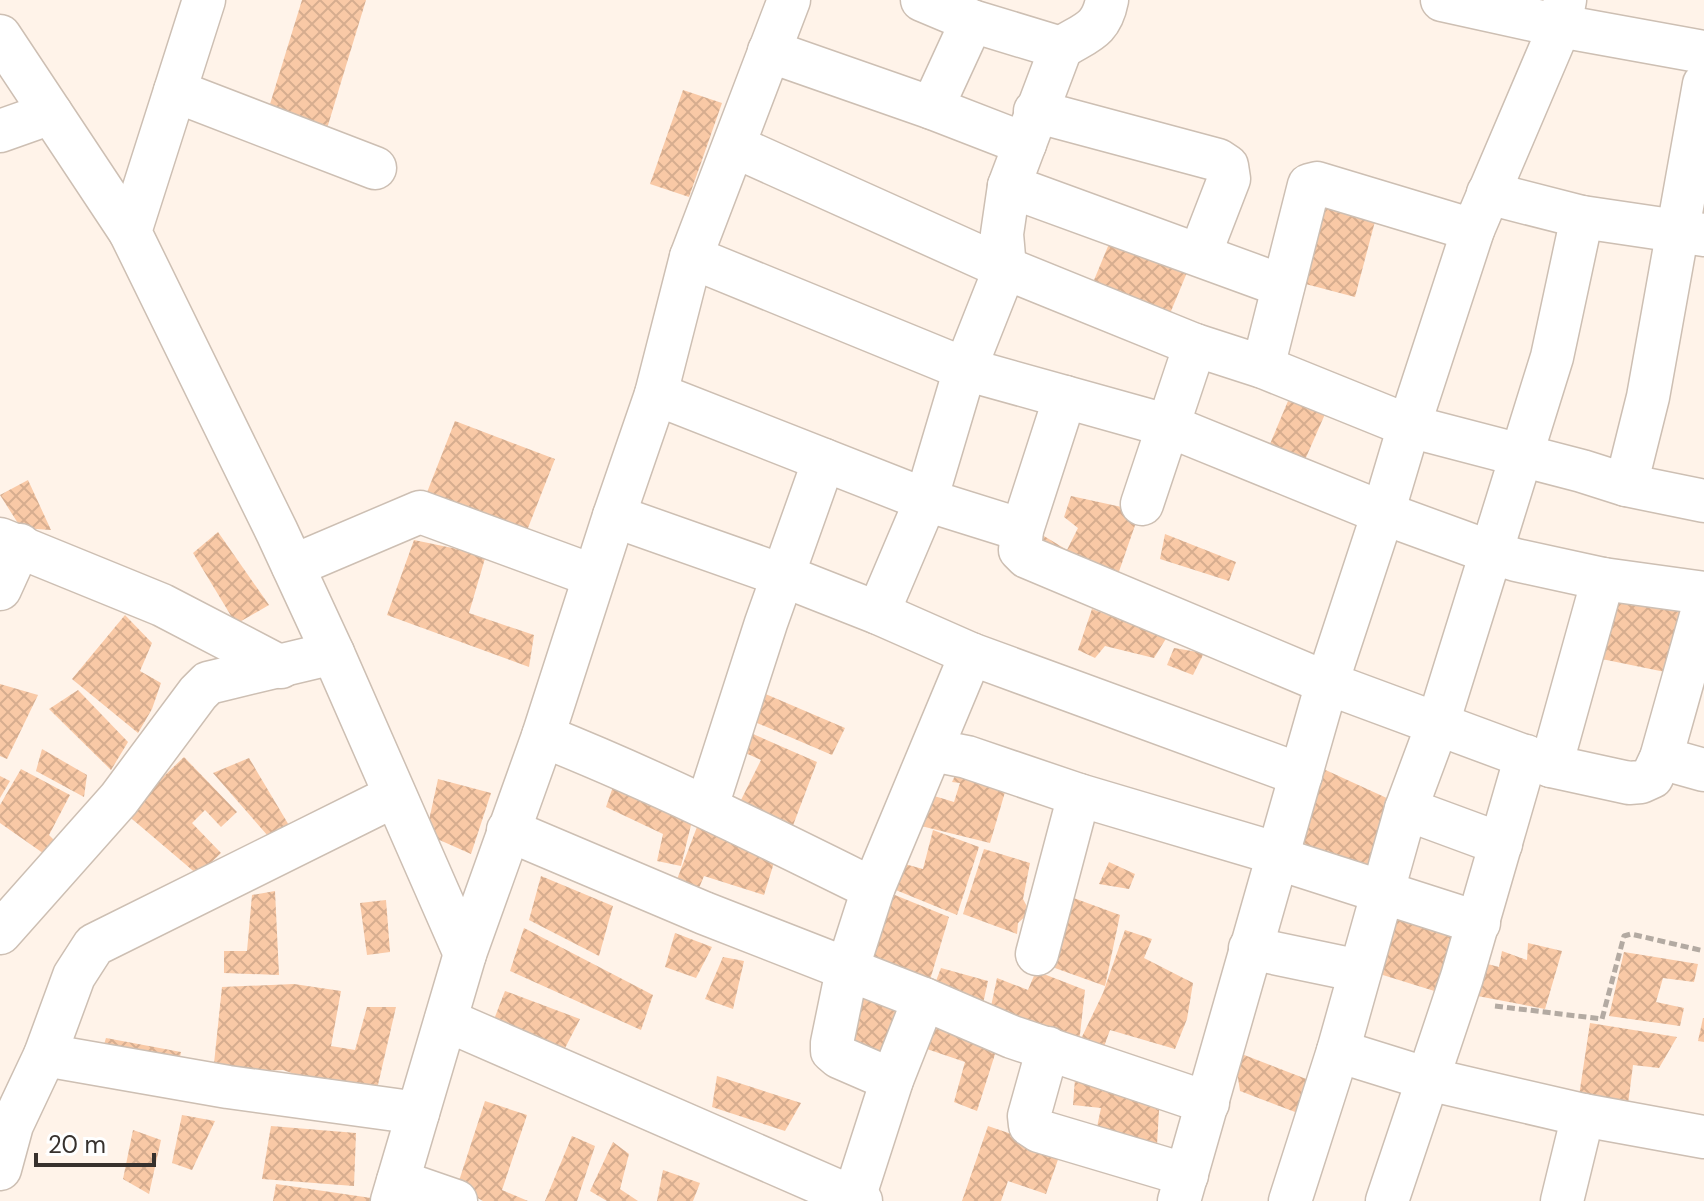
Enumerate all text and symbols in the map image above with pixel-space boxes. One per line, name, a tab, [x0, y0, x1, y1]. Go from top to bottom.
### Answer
scale bar	[36, 1117, 154, 1167]
text: 20 m	[48, 1129, 106, 1160]

